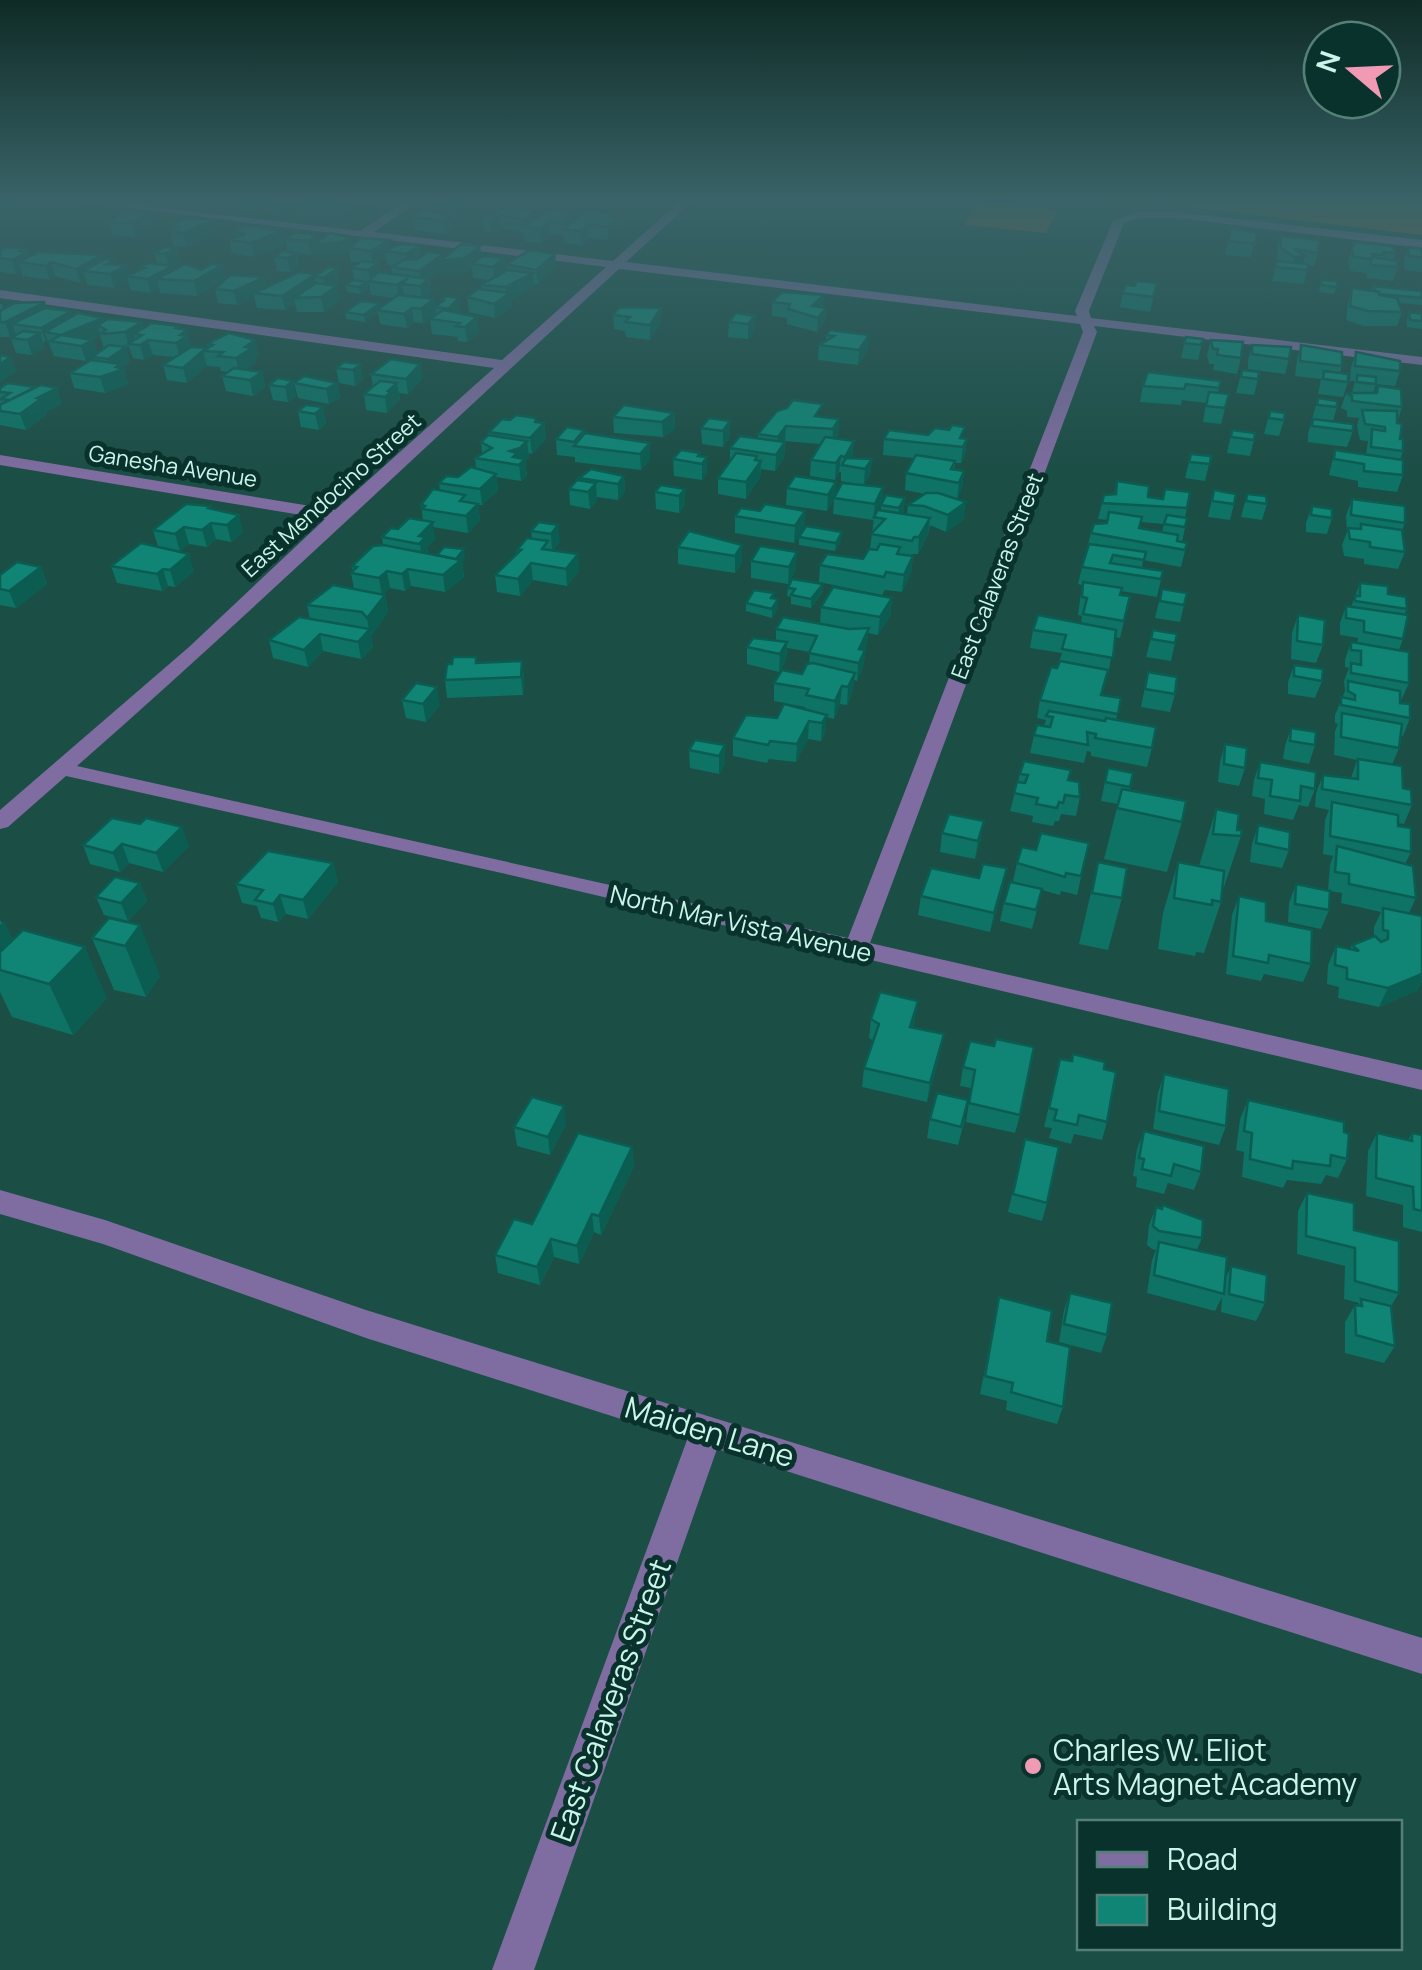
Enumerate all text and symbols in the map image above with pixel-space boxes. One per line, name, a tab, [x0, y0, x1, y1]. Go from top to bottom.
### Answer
north arrow	[1302, 20, 1402, 120]
text: N	[1306, 46, 1349, 77]
street label: East Mendocino Street	[235, 406, 427, 584]
street label: Ganesha Avenue	[87, 438, 260, 494]
street label: East Calaveras Street	[944, 469, 1050, 683]
street label: North Mar Vista Avenue	[607, 876, 875, 970]
street label: Maiden Lane	[620, 1386, 800, 1476]
street label: East Calaveras Street	[540, 1553, 680, 1847]
place label: Charles W. Eliot Arts Magnet Academy	[1053, 1729, 1357, 1804]
marker: Charles W. Eliot Arts Magnet Academy	[1022, 1755, 1044, 1777]
legend	[1077, 1820, 1402, 1950]
text: Road	[1167, 1838, 1238, 1879]
text: Building	[1167, 1888, 1278, 1929]

